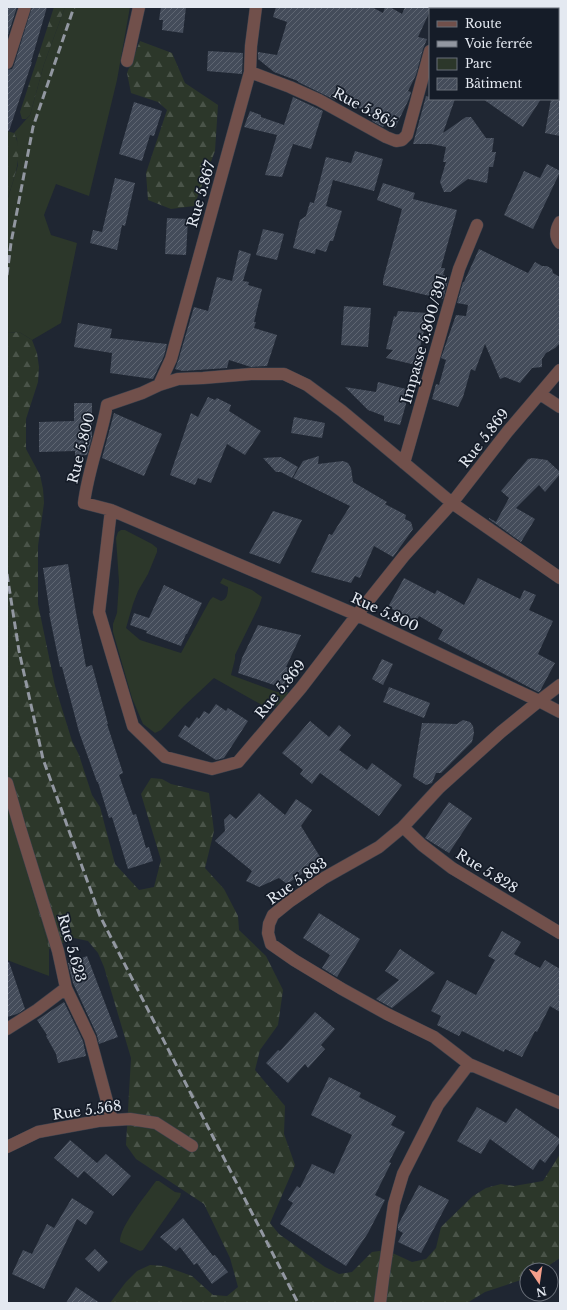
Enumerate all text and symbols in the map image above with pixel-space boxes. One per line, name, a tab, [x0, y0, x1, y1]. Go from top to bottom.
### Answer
legend	[429, 8, 559, 100]
text: Route	[465, 16, 502, 31]
text: Voie ferrée	[464, 36, 533, 51]
text: Parc	[465, 56, 492, 71]
text: Bâtiment	[465, 76, 523, 91]
street label: Rue 5.865	[330, 84, 400, 132]
street label: Rue 5.867	[183, 158, 219, 229]
street label: Impasse 5.800/391	[397, 273, 451, 405]
street label: Rue 5.869	[455, 405, 513, 471]
street label: Rue 5.800	[64, 411, 98, 485]
street label: Rue 5.800	[348, 589, 422, 635]
street label: Rue 5.869	[251, 656, 309, 722]
street label: Rue 5.828	[453, 845, 521, 897]
street label: Rue 5.883	[263, 854, 331, 908]
street label: Rue 5.623	[54, 912, 90, 984]
street label: Rue 5.568	[51, 1096, 123, 1124]
north arrow	[519, 1262, 559, 1302]
text: N	[534, 1284, 548, 1300]

